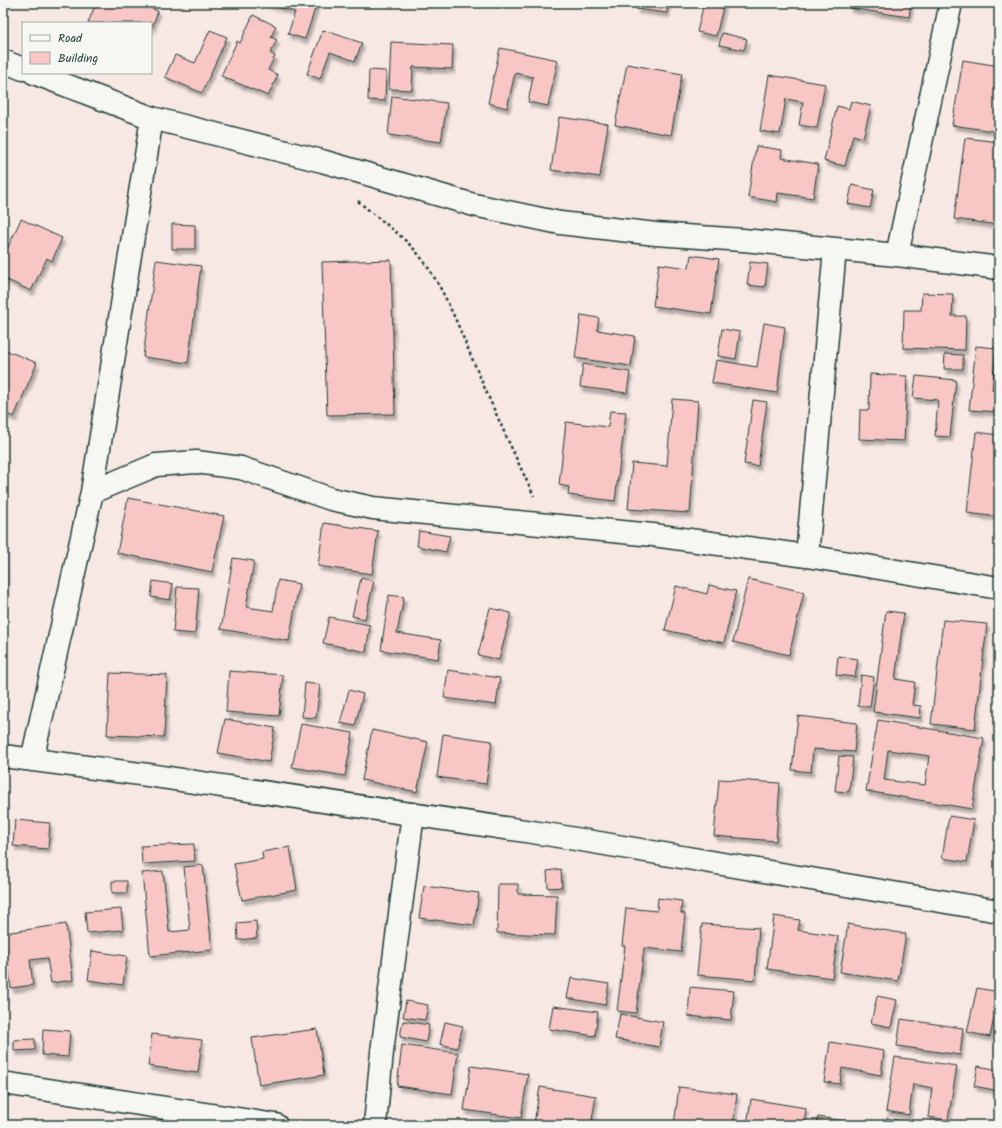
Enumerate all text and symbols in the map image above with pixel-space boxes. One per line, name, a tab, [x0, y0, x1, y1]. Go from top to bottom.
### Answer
legend	[22, 22, 152, 74]
text: Road	[58, 29, 83, 48]
text: Building	[58, 49, 98, 68]

